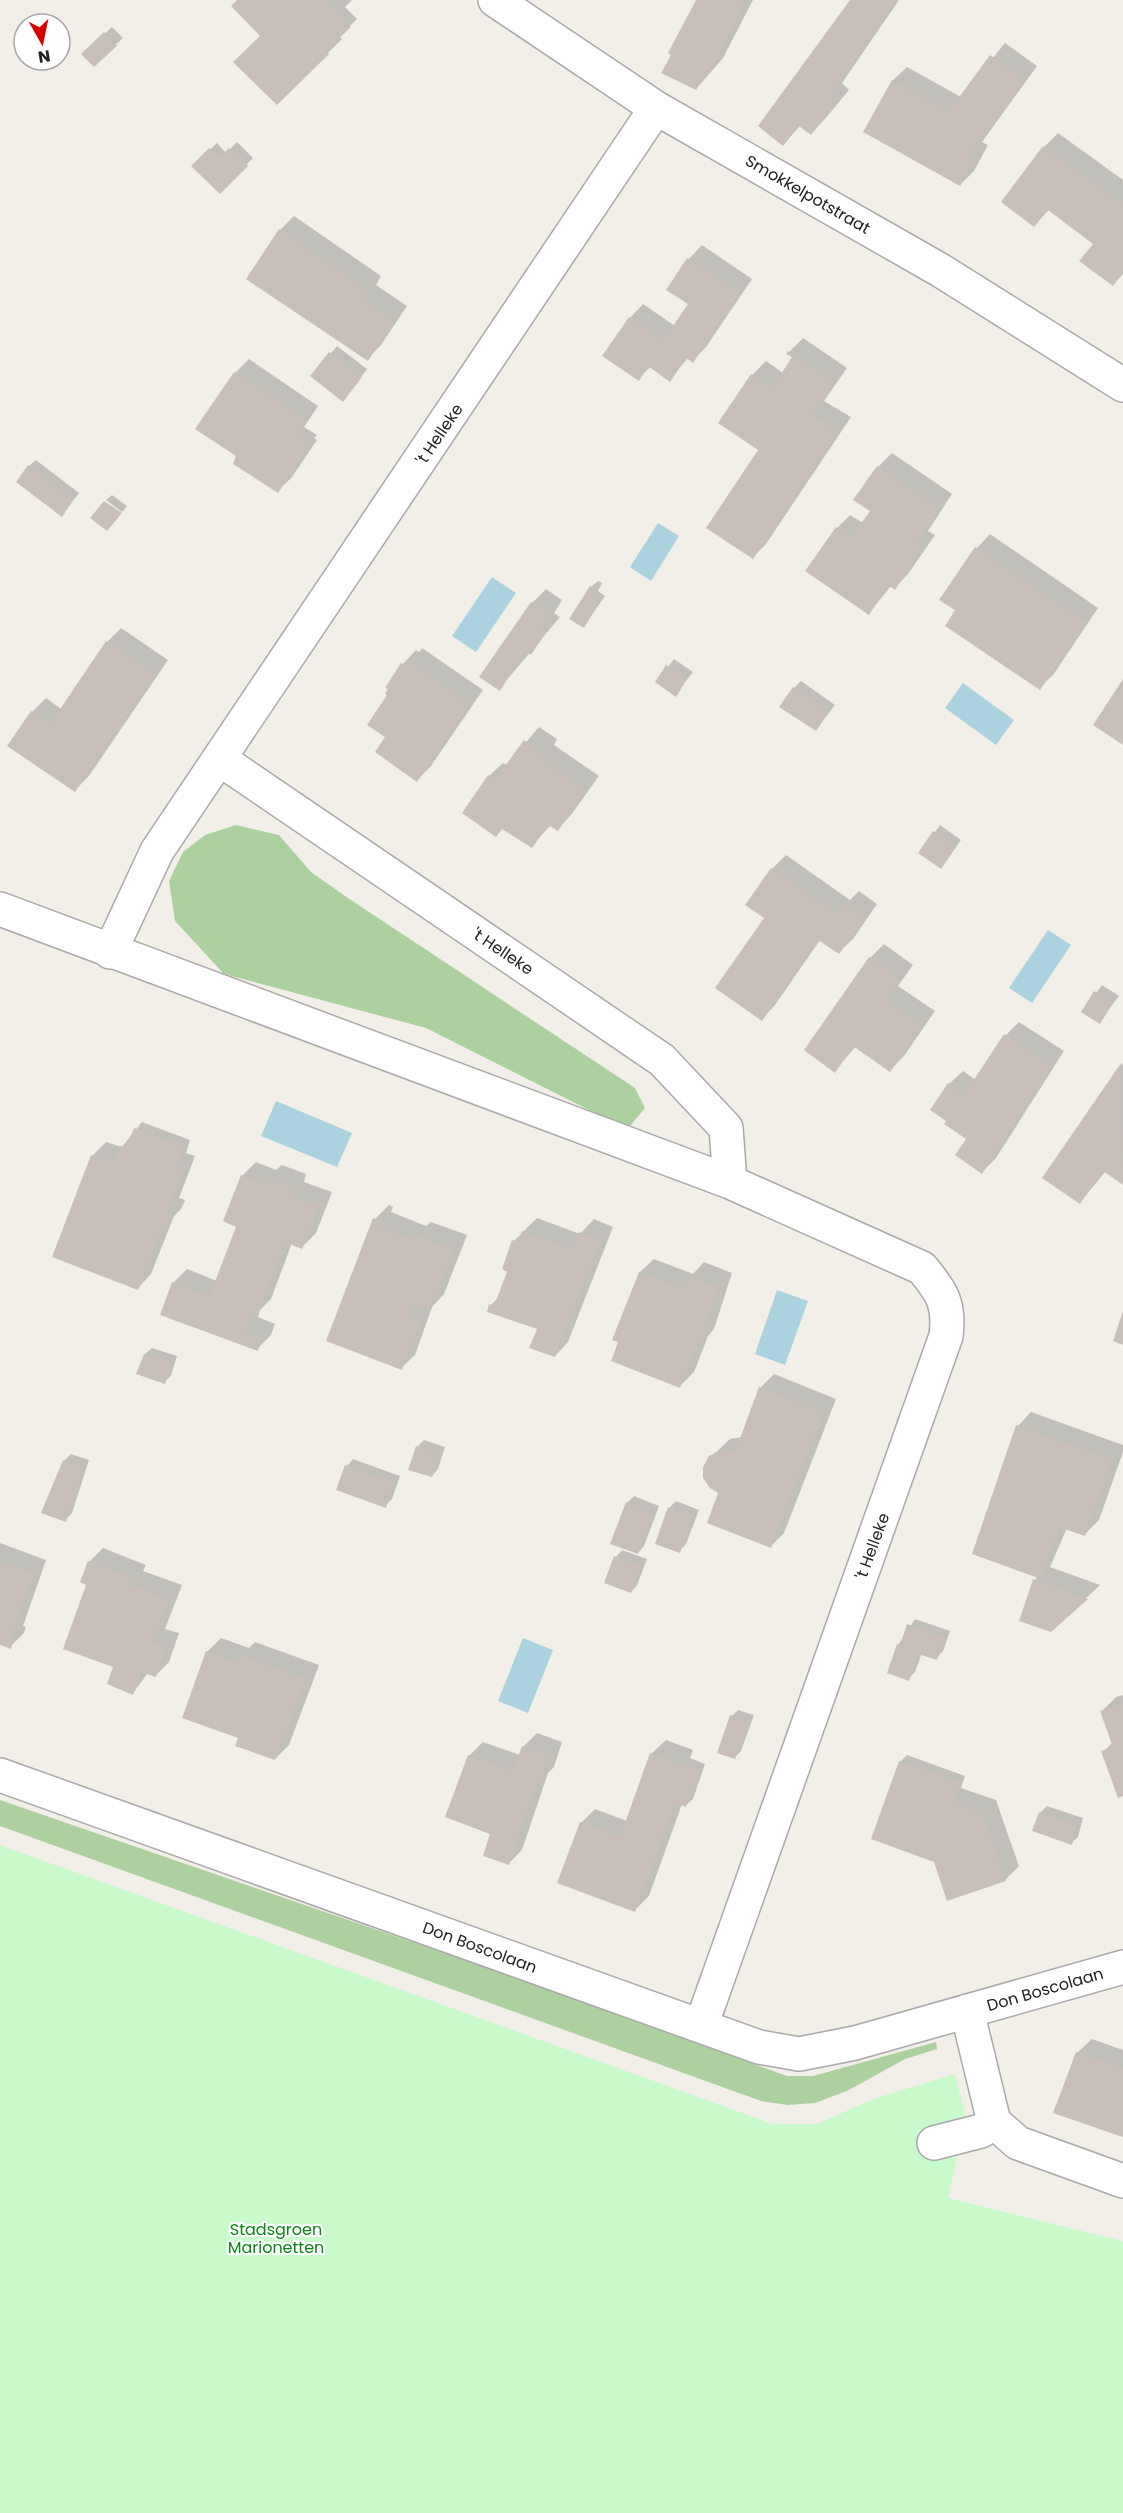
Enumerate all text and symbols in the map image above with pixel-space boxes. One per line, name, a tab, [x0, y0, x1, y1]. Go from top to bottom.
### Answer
north arrow	[12, 12, 72, 72]
text: N	[37, 44, 52, 69]
street label: Smokkelpotstraat	[741, 149, 875, 240]
street label: 't Helleke	[410, 399, 468, 470]
street label: 't Helleke	[467, 922, 538, 980]
street label: 't Helleke	[850, 1509, 895, 1583]
street label: Don Boscolaan	[419, 1916, 540, 1979]
street label: Don Boscolaan	[984, 1962, 1106, 2017]
park label: Stadsgroen Marionetten	[228, 2218, 324, 2259]

